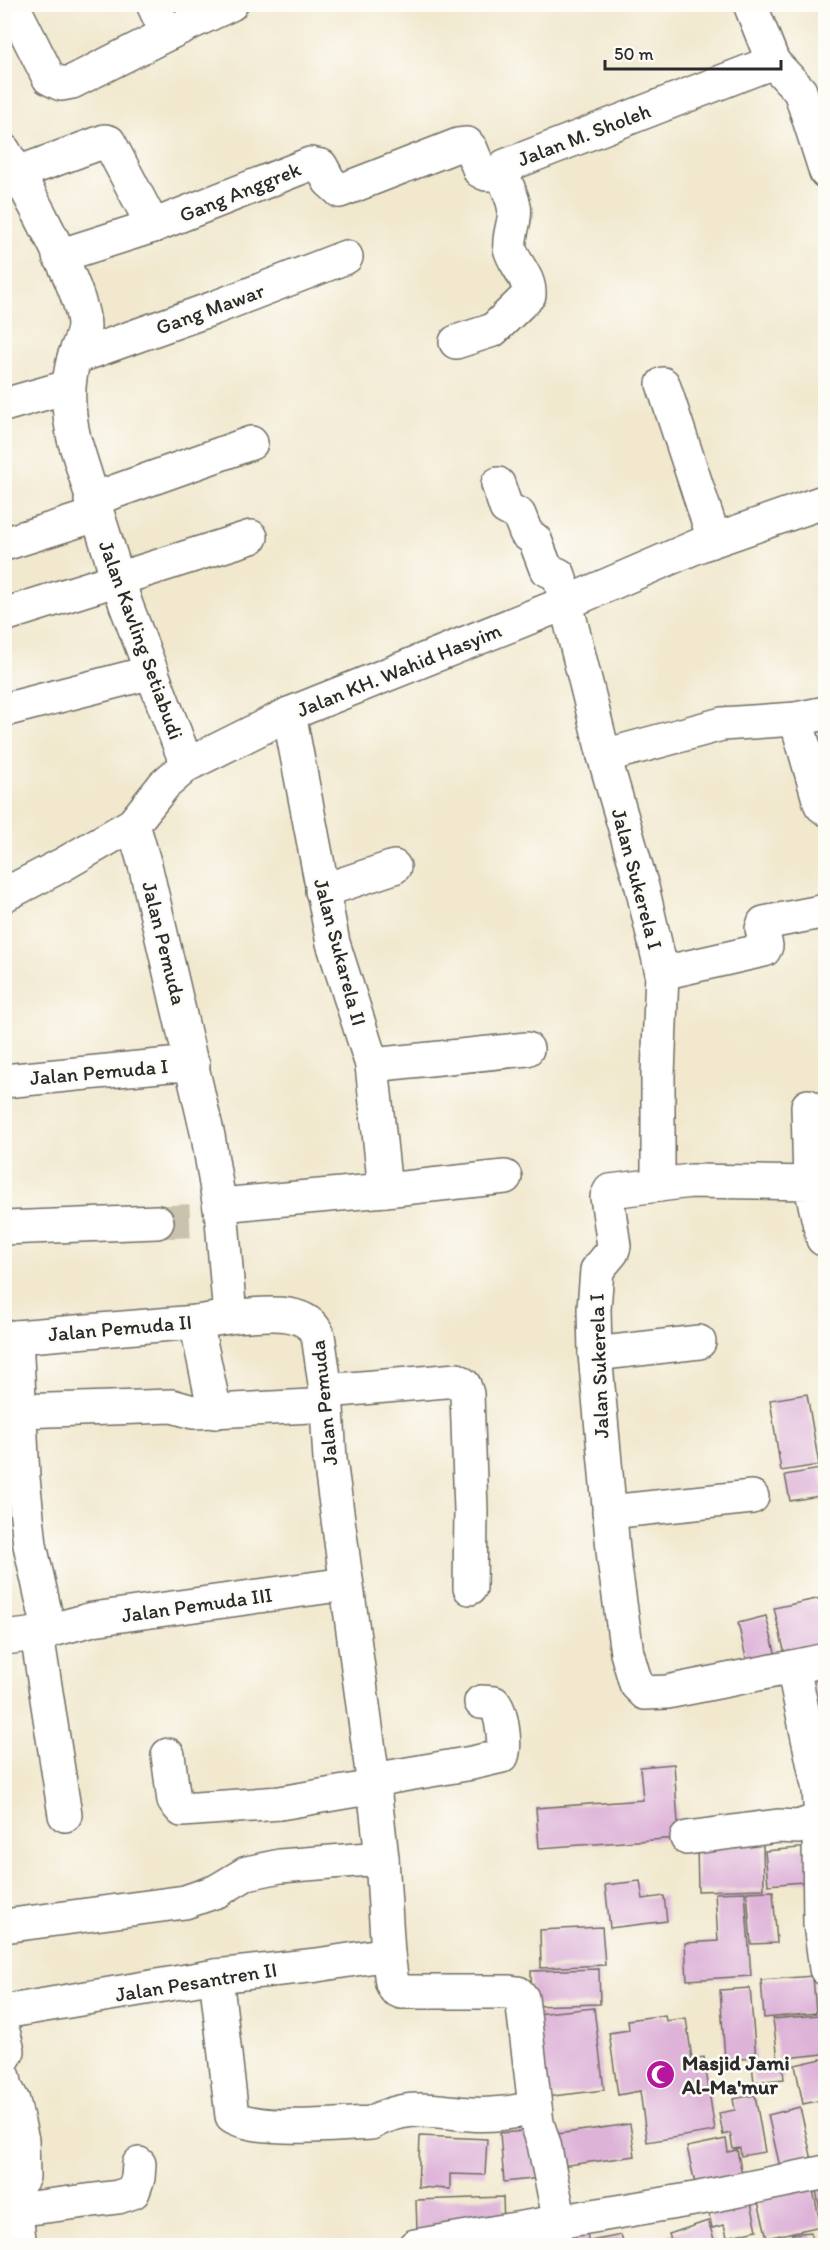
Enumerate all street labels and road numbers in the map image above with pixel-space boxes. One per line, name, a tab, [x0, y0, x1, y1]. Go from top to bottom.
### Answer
street label: Jalan M. Sholeh	[514, 98, 654, 171]
street label: Gang Anggrek	[175, 156, 304, 227]
street label: Gang Mawar	[152, 277, 268, 340]
street label: Jalan Kavling Setiabudi	[94, 537, 189, 743]
street label: Jalan KH. Wahid Hasyim	[293, 617, 505, 722]
street label: Jalan Sukerela I	[607, 806, 668, 952]
street label: Jalan Sukarela II	[309, 876, 372, 1028]
street label: Jalan Pemuda	[137, 879, 192, 1007]
street label: Jalan Pemuda I	[29, 1053, 169, 1090]
street label: Jalan Sukerela I	[583, 1293, 614, 1439]
street label: Jalan Pemuda II	[47, 1309, 193, 1346]
street label: Jalan Pemuda	[304, 1339, 343, 1467]
street label: Jalan Pemuda III	[120, 1582, 274, 1627]
street label: Jalan Pesantren II	[113, 1956, 279, 2007]

